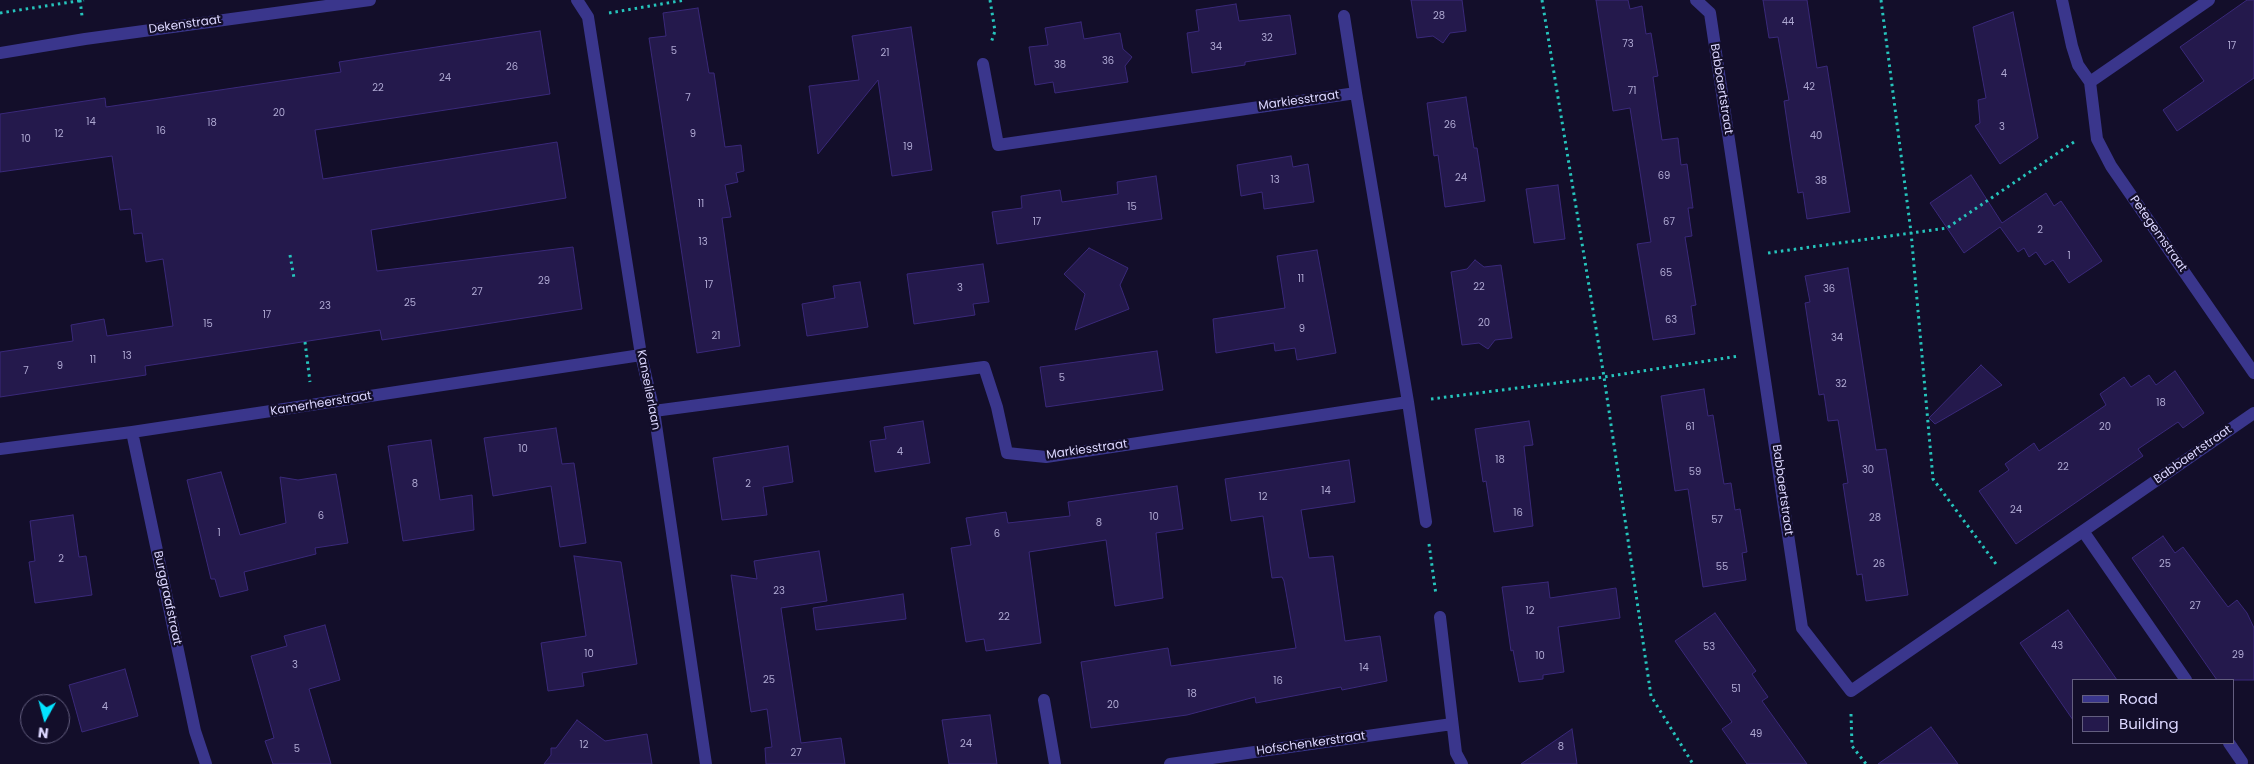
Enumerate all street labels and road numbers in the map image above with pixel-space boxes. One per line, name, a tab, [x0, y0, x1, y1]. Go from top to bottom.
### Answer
street label: Dekenstraat	[148, 13, 222, 37]
street label: Babbaertstraat	[1707, 43, 1735, 135]
street label: Markiesstraat	[1258, 88, 1340, 114]
street label: Petegemstraat	[2126, 193, 2190, 275]
street label: Kanselierlaan	[633, 349, 663, 431]
street label: Kamerheerstraat	[269, 389, 373, 419]
street label: Babbaertstraat	[2151, 423, 2235, 487]
street label: Markiesstraat	[1046, 437, 1128, 463]
street label: Babbaertstraat	[1768, 444, 1796, 536]
street label: Burggraafstraat	[150, 550, 184, 646]
street label: Hofschenkerstraat	[1255, 729, 1367, 759]

